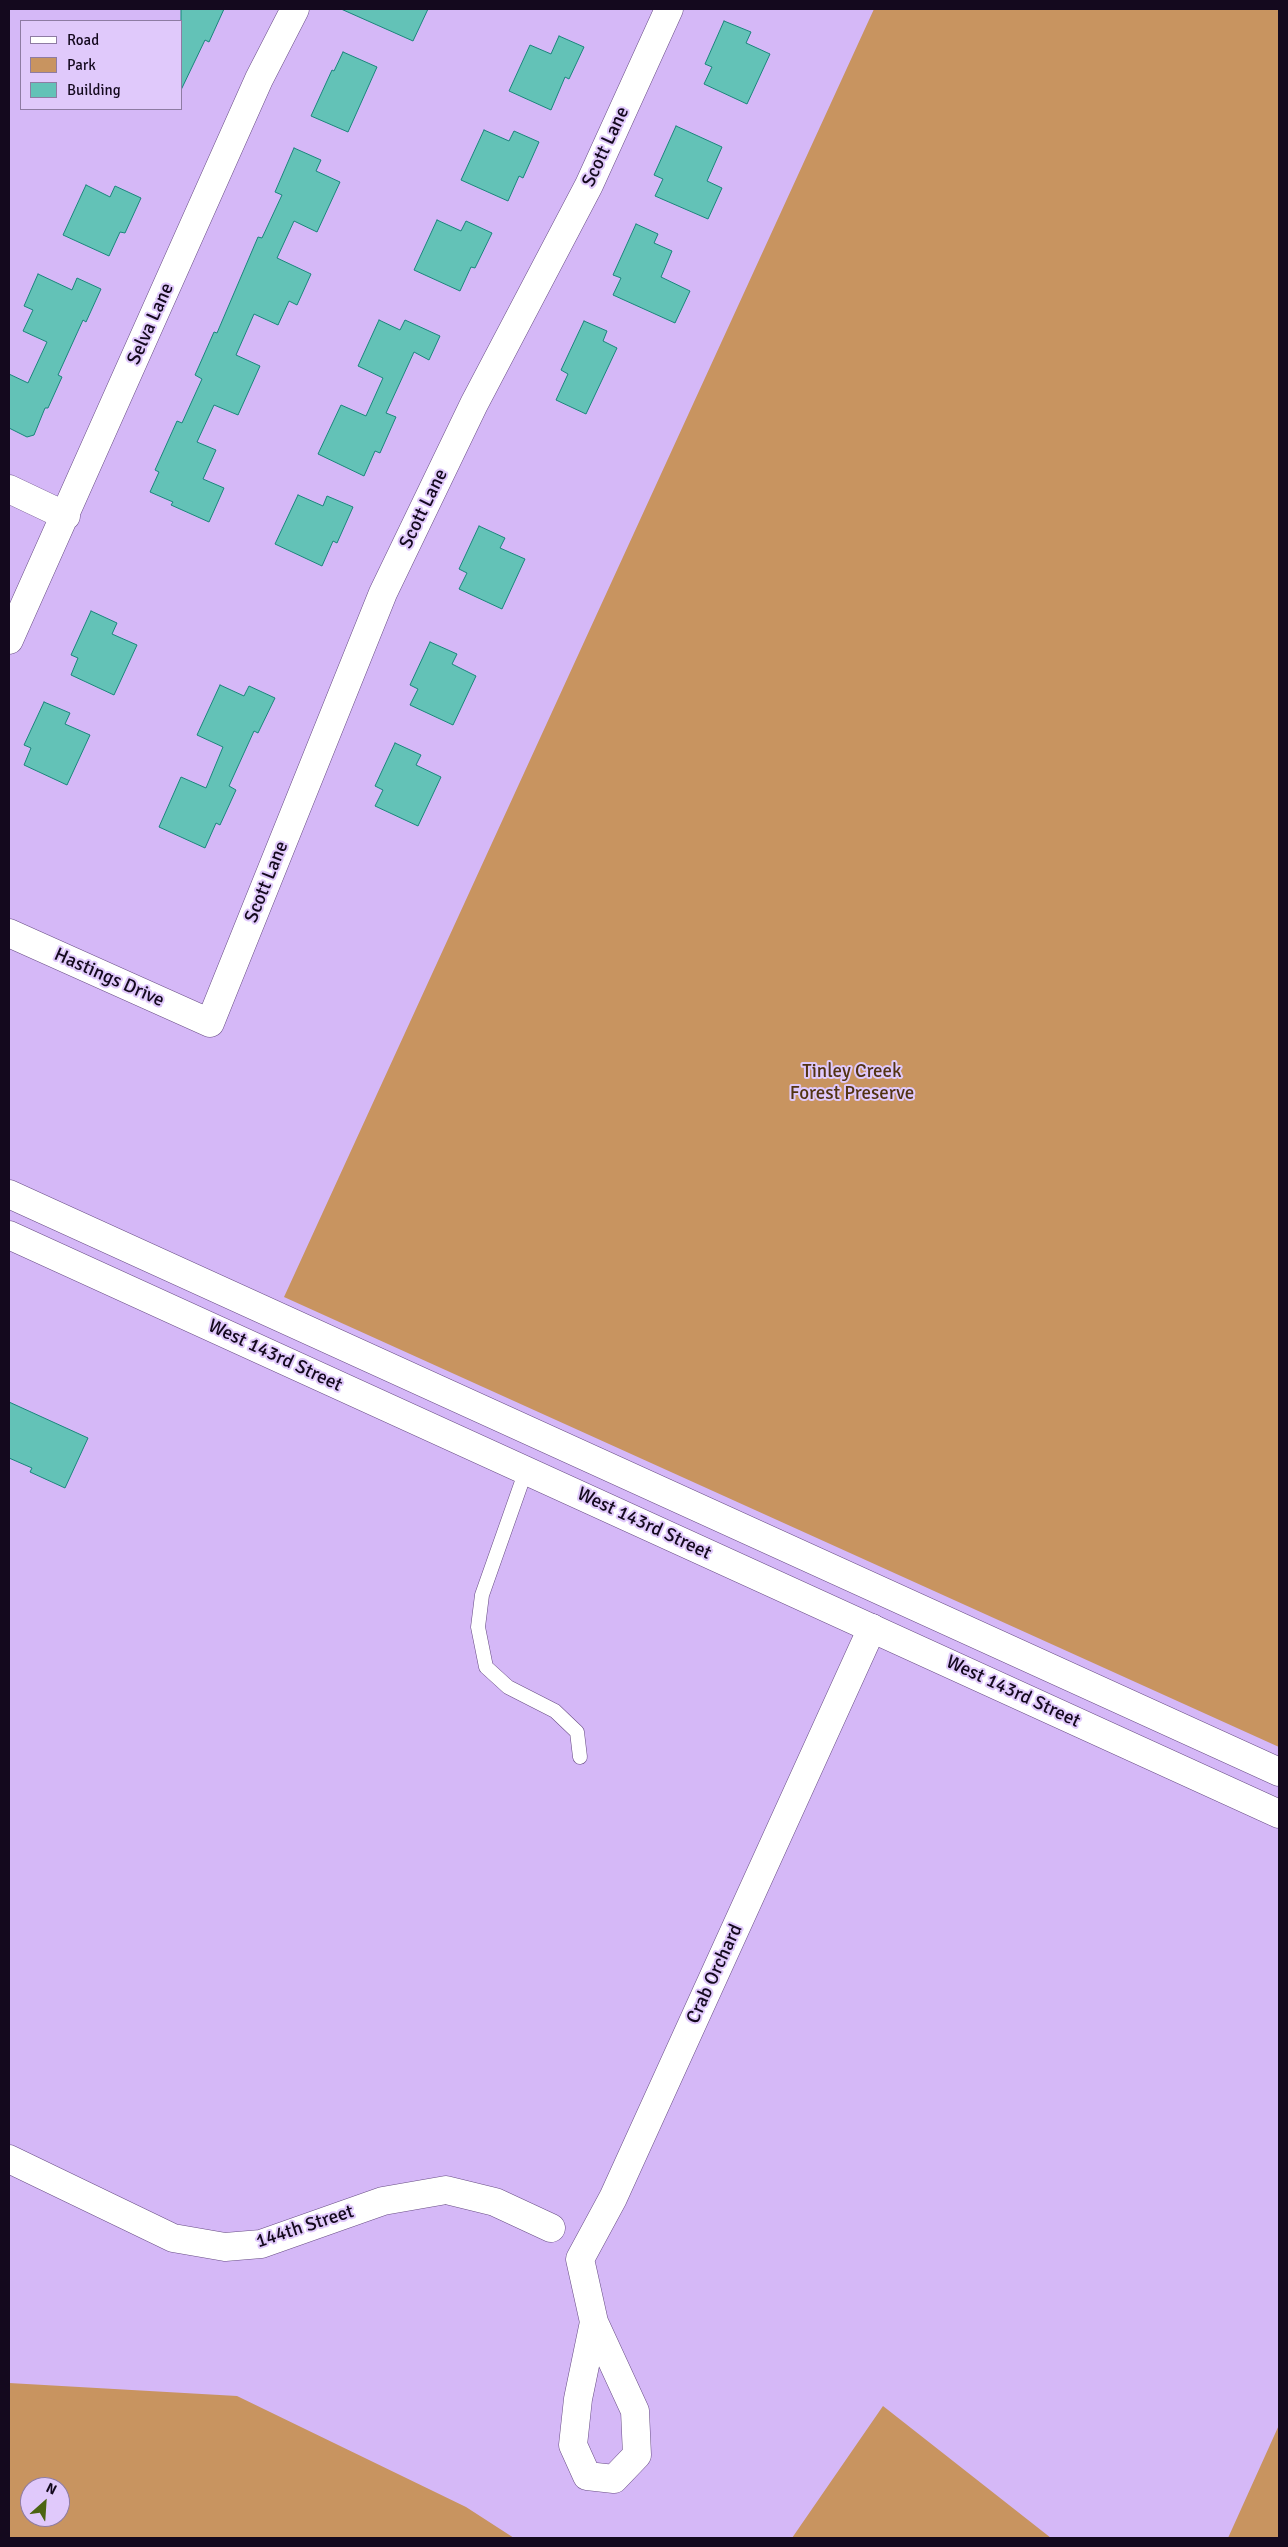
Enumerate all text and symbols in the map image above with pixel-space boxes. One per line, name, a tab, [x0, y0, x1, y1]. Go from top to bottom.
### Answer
legend	[20, 20, 182, 110]
text: Road	[67, 31, 99, 49]
text: Park	[67, 56, 96, 74]
text: Building	[67, 81, 121, 99]
street label: Scott Lane	[578, 103, 634, 191]
street label: Selva Lane	[123, 280, 179, 368]
street label: Scott Lane	[395, 465, 453, 553]
street label: Scott Lane	[240, 838, 294, 926]
street label: Hastings Drive	[50, 944, 168, 1012]
park label: Tinley Creek Forest Preserve	[790, 1061, 914, 1105]
street label: West 143rd Street	[204, 1315, 346, 1397]
street label: West 143rd Street	[573, 1483, 715, 1565]
street label: West 143rd Street	[942, 1651, 1084, 1733]
street label: Crab Orchard	[682, 1921, 748, 2027]
street label: 144th Street	[253, 2200, 357, 2254]
north arrow	[20, 2477, 70, 2527]
text: N	[43, 2479, 59, 2499]

